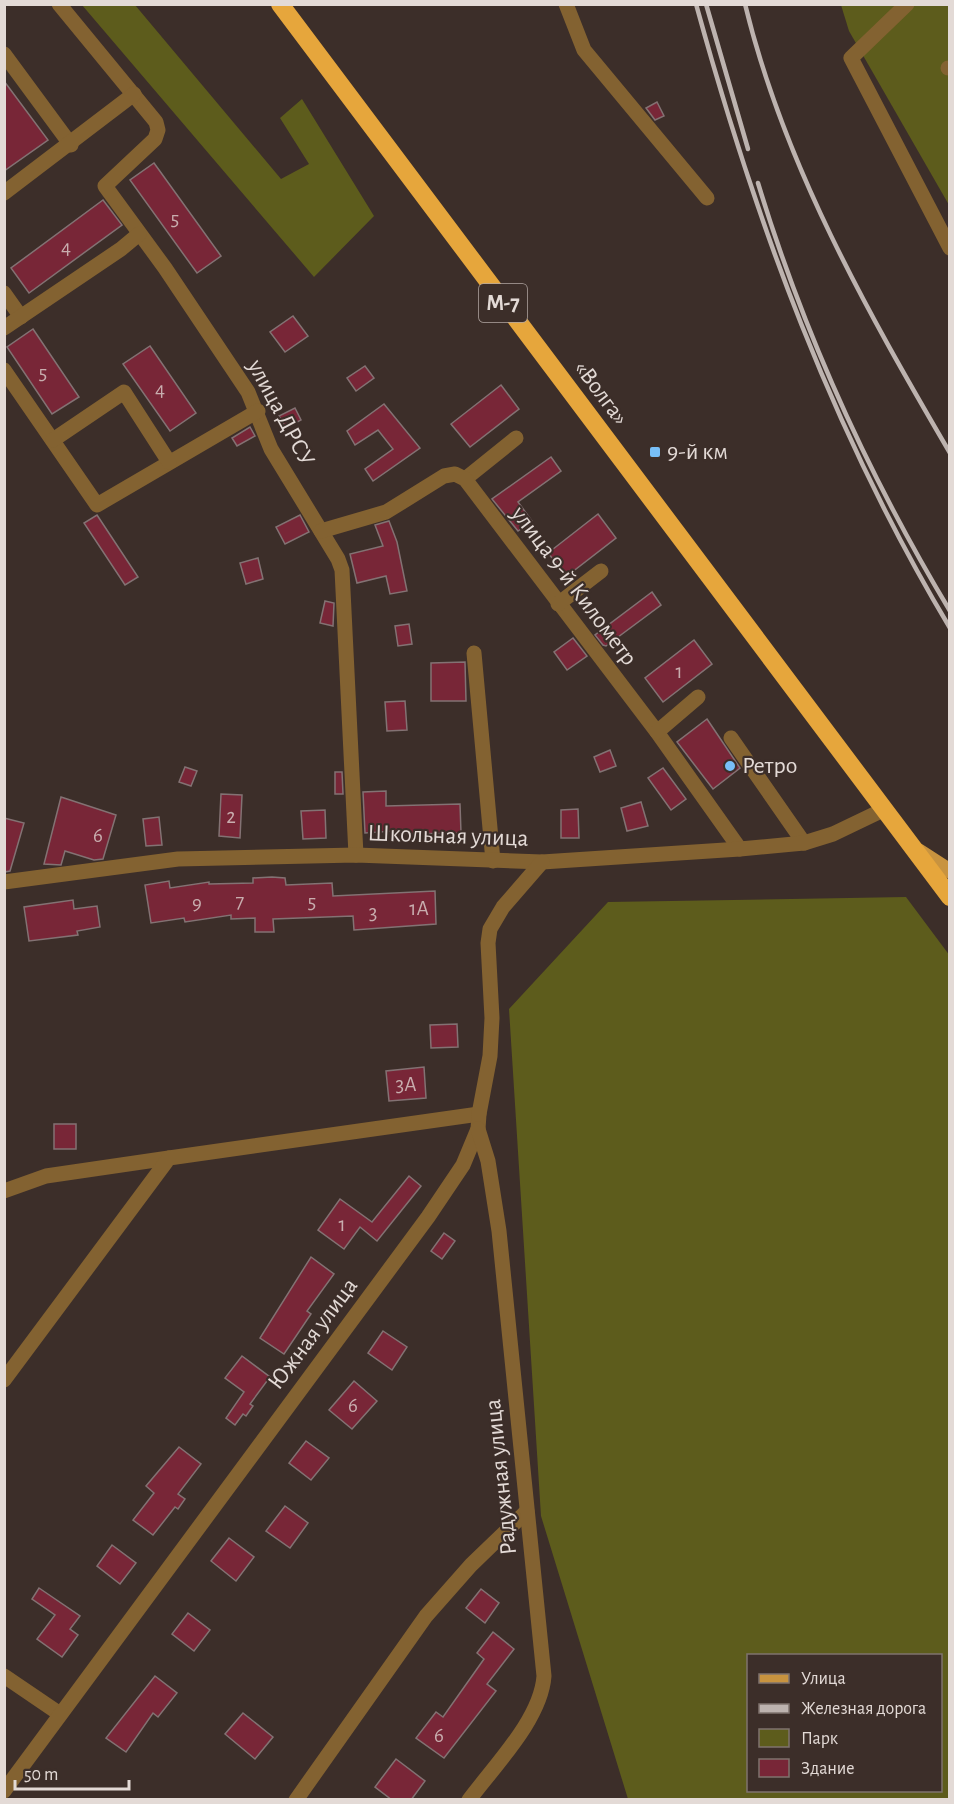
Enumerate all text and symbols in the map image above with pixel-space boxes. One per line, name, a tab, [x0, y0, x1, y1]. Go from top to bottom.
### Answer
house number: 5	[171, 208, 179, 229]
house number: 4	[61, 237, 71, 258]
road number: М-7	[479, 284, 527, 322]
street label: улица ДРСУ	[243, 355, 319, 470]
street label: «Волга»	[569, 356, 633, 430]
house number: 5	[39, 362, 47, 383]
house number: 4	[155, 379, 165, 400]
place label: 9-й км	[667, 440, 728, 464]
marker: 9-й км	[648, 445, 662, 459]
street label: улица 9-й Километр	[506, 501, 641, 670]
house number: 1	[675, 661, 683, 682]
place label: Ретро	[742, 754, 797, 778]
marker: Ретро	[723, 759, 737, 773]
house number: 2	[226, 806, 236, 827]
street label: Школьная улица	[367, 821, 529, 851]
house number: 6	[93, 825, 103, 846]
house number: 7	[236, 891, 245, 912]
house number: 5	[308, 891, 316, 912]
house number: 9	[192, 892, 202, 913]
house number: 1А	[409, 898, 429, 919]
house number: 3	[369, 902, 377, 923]
house number: 3А	[396, 1074, 417, 1095]
house number: 1	[338, 1214, 346, 1235]
street label: Южная улица	[264, 1274, 362, 1394]
house number: 6	[348, 1395, 358, 1416]
street label: Радужная улица	[481, 1398, 521, 1556]
legend	[747, 1654, 942, 1792]
text: Улица	[801, 1670, 846, 1688]
text: Железная дорога	[801, 1700, 926, 1718]
house number: 6	[434, 1725, 444, 1746]
text: Парк	[801, 1730, 839, 1748]
scale bar	[15, 1753, 129, 1791]
text: Здание	[801, 1760, 855, 1778]
text: 50 m	[24, 1766, 58, 1784]

